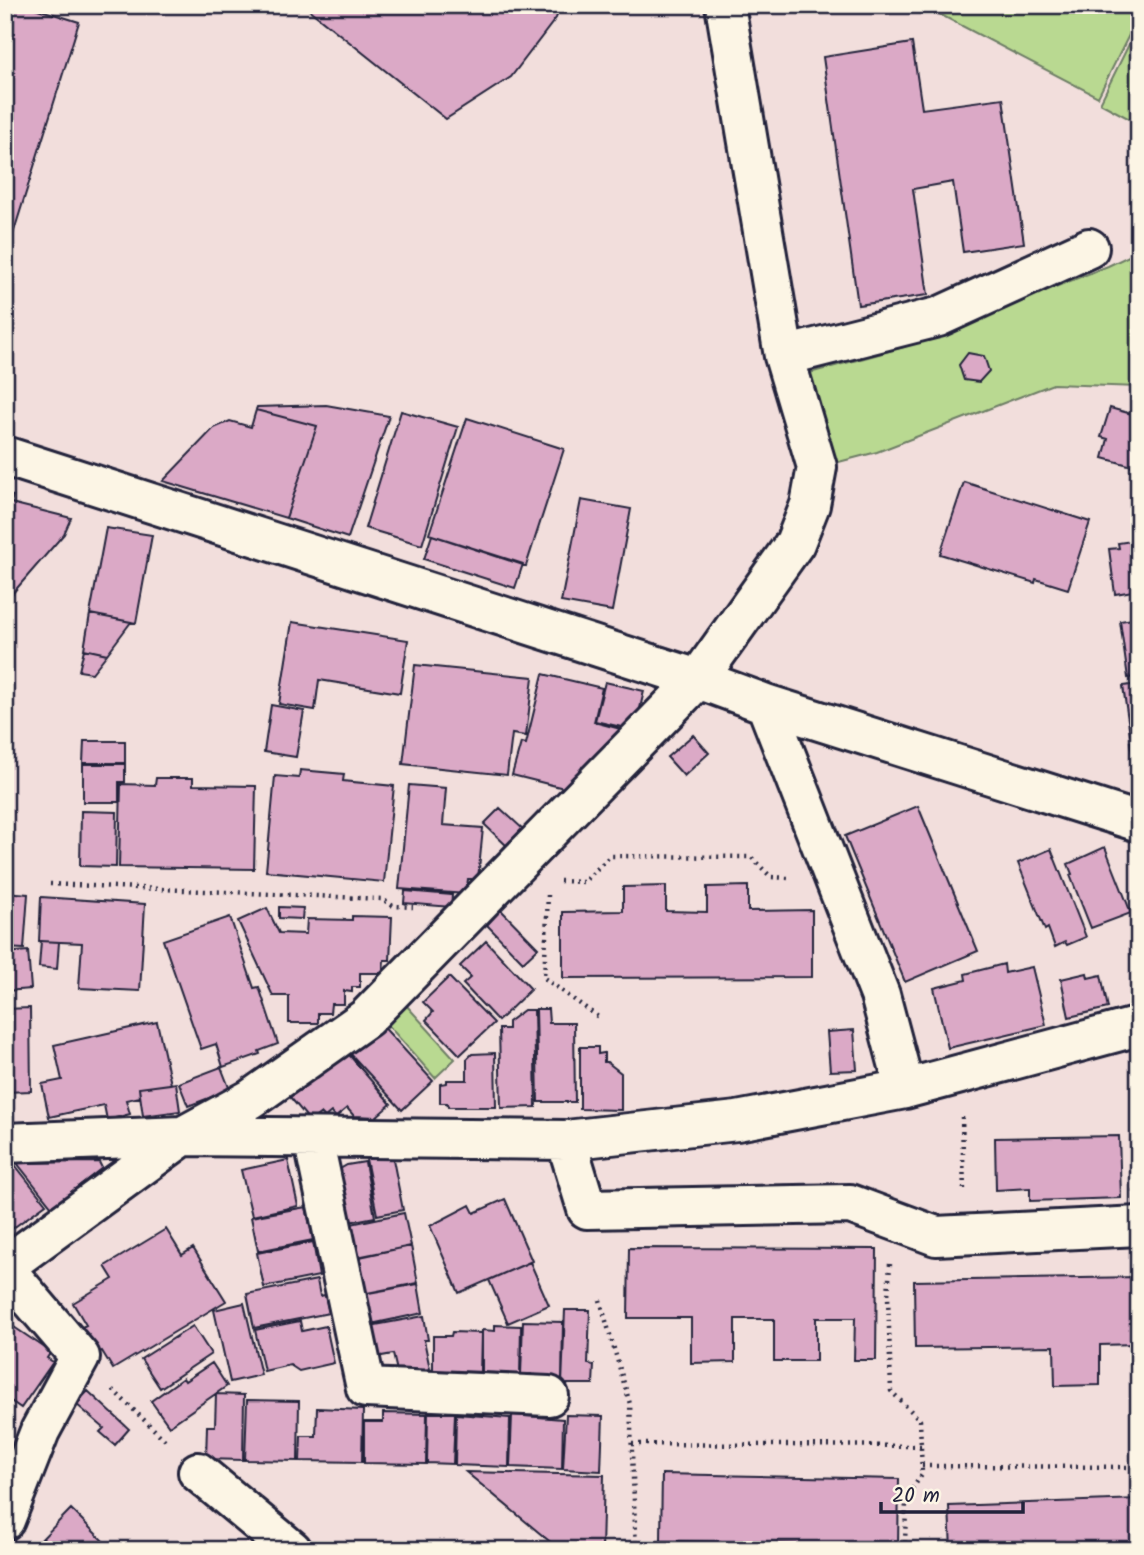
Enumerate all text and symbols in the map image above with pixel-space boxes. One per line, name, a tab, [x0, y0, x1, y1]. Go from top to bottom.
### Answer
scale bar	[881, 1471, 1023, 1515]
text: 20 m	[892, 1480, 940, 1513]

